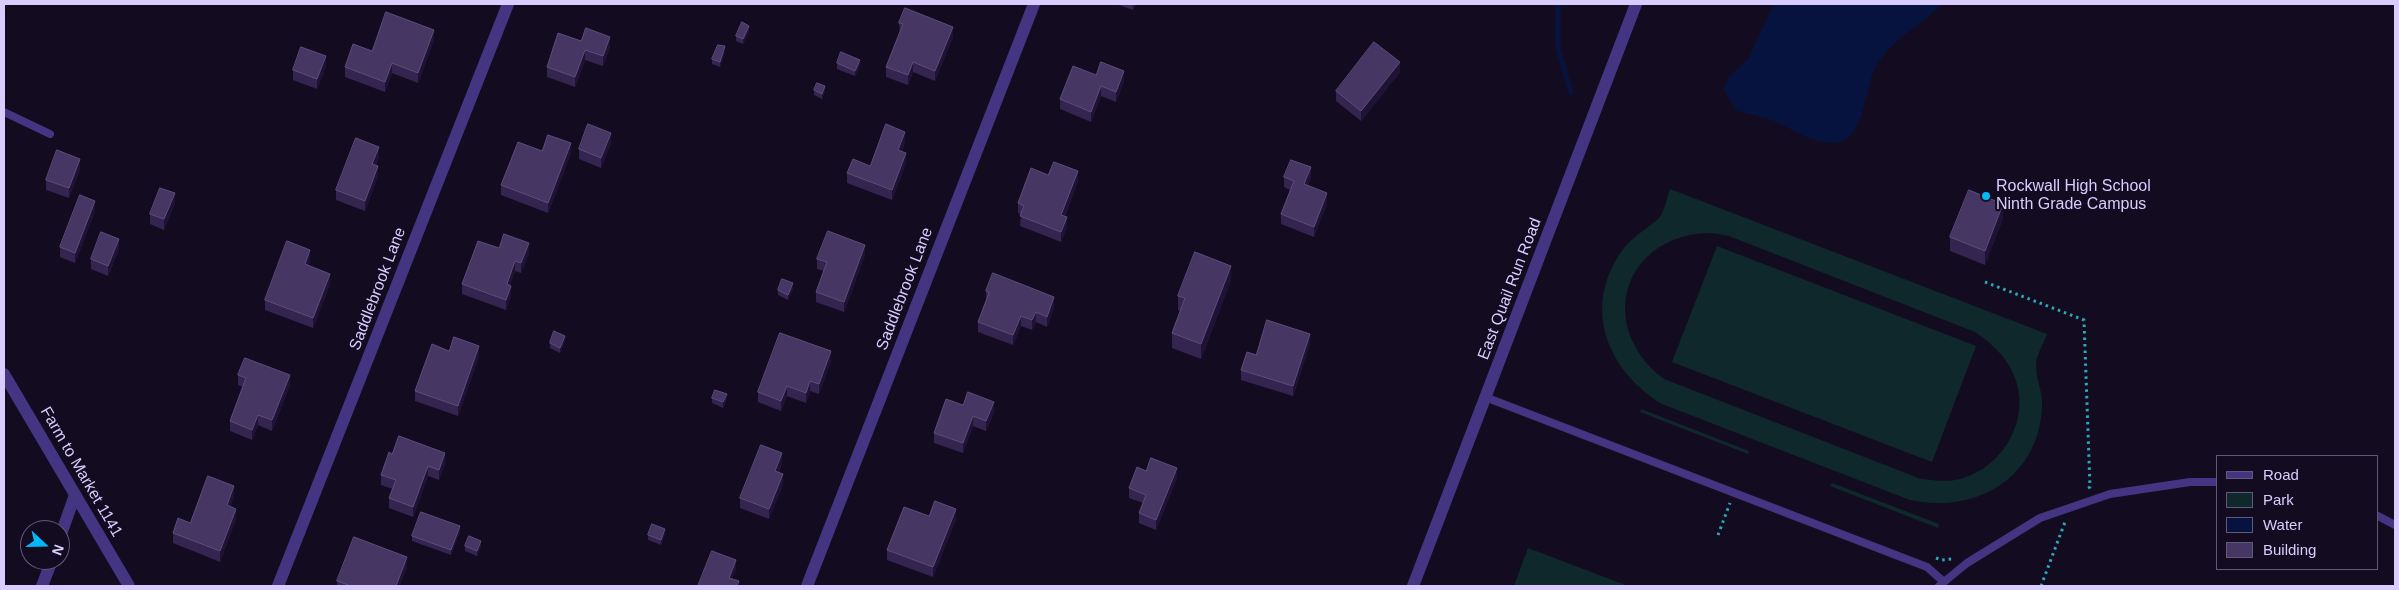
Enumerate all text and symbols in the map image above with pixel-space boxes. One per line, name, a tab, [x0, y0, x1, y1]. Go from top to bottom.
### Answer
place label: Rockwall High School Ninth Grade Campus	[1996, 177, 2151, 215]
marker: Rockwall High School Ninth Grade Campus	[1980, 190, 1992, 202]
street label: East Quail Run Road	[1474, 215, 1546, 363]
street label: Saddlebrook Lane	[346, 225, 410, 353]
street label: Saddlebrook Lane	[873, 225, 937, 353]
street label: Farm to Market 1141	[36, 403, 126, 541]
legend	[2216, 455, 2379, 570]
text: Road	[2263, 466, 2299, 483]
text: Park	[2263, 491, 2294, 508]
text: Water	[2263, 516, 2302, 533]
north arrow	[20, 520, 70, 570]
text: Building	[2263, 541, 2316, 558]
text: N	[49, 542, 67, 558]

